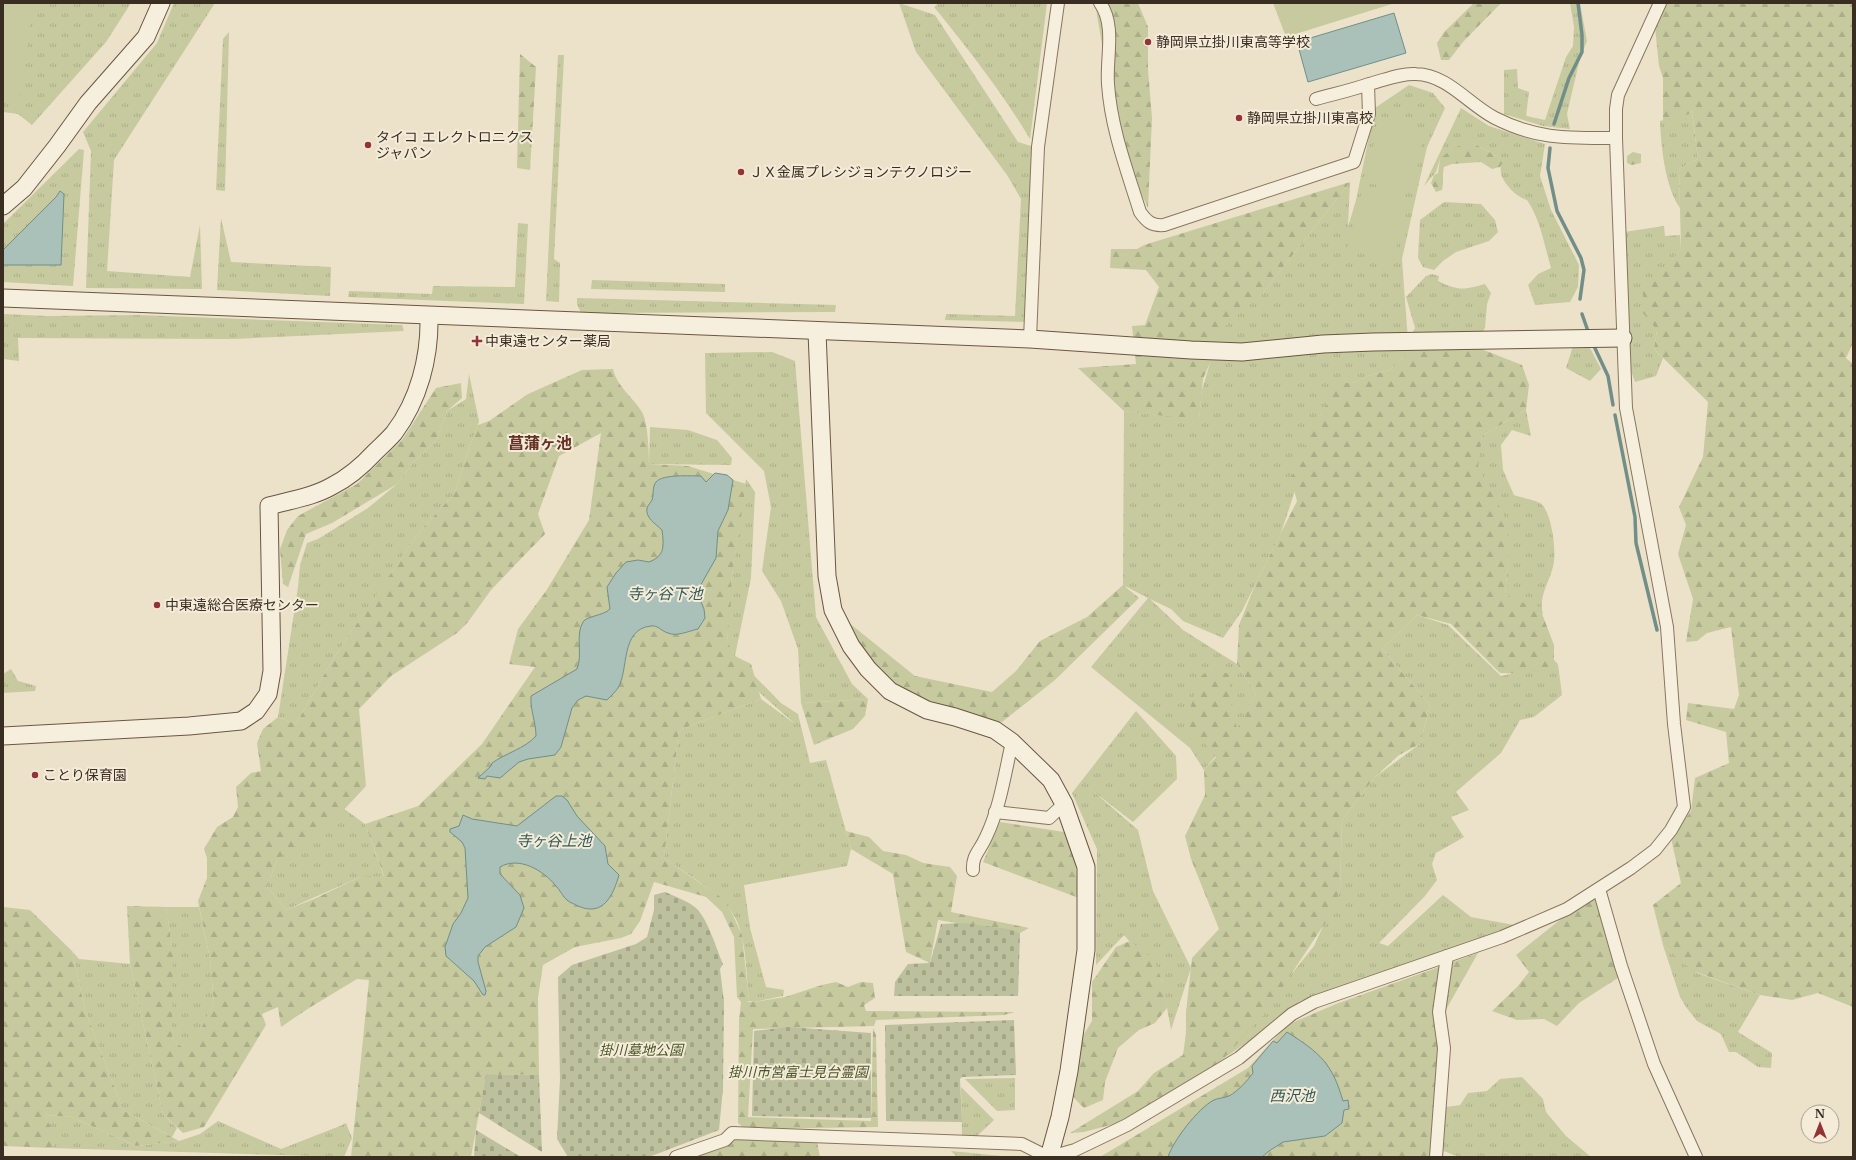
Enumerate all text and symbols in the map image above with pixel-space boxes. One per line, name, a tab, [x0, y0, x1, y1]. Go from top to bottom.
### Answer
place label: 静岡県立掛川東高等学校	[1156, 33, 1310, 51]
marker: 静岡県立掛川東高等学校	[1143, 37, 1153, 47]
place label: 静岡県立掛川東高校	[1247, 109, 1373, 127]
marker: 静岡県立掛川東高校	[1234, 113, 1244, 123]
place label: タイコ エレクトロニクス ジャパン	[376, 128, 534, 162]
marker: タイコ エレクトロニクス ジャパン	[363, 140, 373, 150]
place label: ＪＸ金属プレシジョンテクノロジー	[749, 163, 972, 181]
marker: ＪＸ金属プレシジョンテクノロジー	[736, 167, 746, 177]
place label: 中東遠センター薬局	[485, 332, 611, 350]
marker: 中東遠センター薬局	[472, 336, 482, 346]
district label: 菖蒲ヶ池	[508, 433, 572, 453]
water label: 寺ヶ谷下池	[627, 584, 704, 603]
place label: 中東遠総合医療センター	[165, 596, 319, 614]
marker: 中東遠総合医療センター	[152, 600, 162, 610]
place label: ことり保育園	[43, 766, 127, 784]
marker: ことり保育園	[30, 770, 40, 780]
water label: 寺ヶ谷上池	[516, 831, 593, 850]
park label: 掛川墓地公園	[599, 1041, 685, 1059]
park label: 掛川市営富士見台霊園	[728, 1063, 870, 1081]
water label: 西沢池	[1269, 1086, 1316, 1105]
north arrow	[1800, 1104, 1840, 1144]
text: N	[1815, 1107, 1826, 1121]

